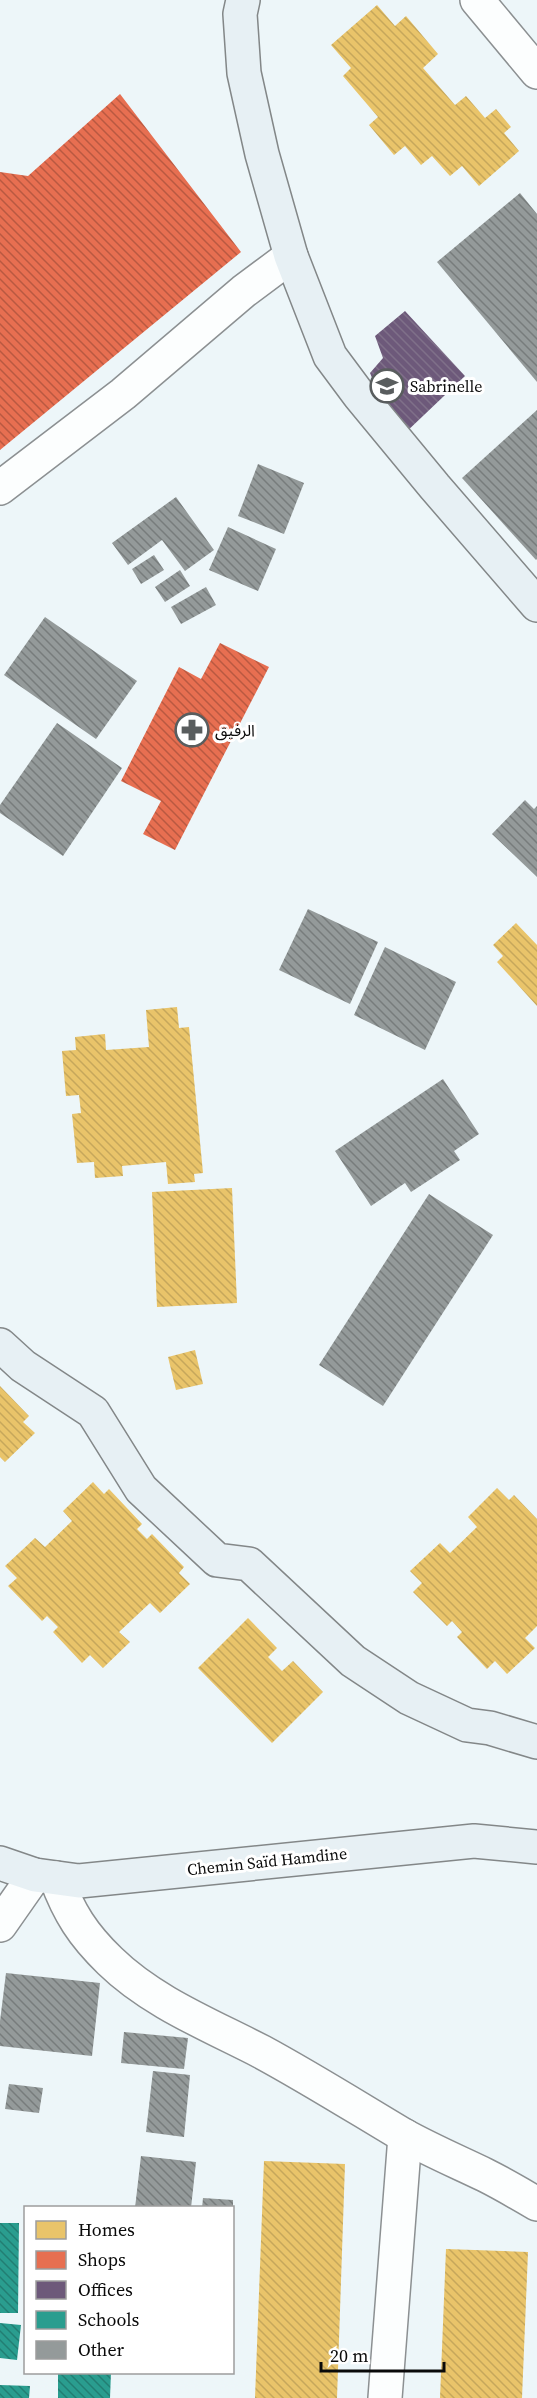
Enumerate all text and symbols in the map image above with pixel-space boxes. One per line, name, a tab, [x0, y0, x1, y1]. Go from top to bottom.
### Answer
school or university icon: Sabrinelle	[369, 368, 405, 404]
place label: Sabrinelle	[410, 375, 483, 397]
pharmacy icon: الرفيق	[174, 712, 210, 748]
place label: الرفيق	[215, 719, 255, 741]
street label: Chemin Saïd Hamdine	[186, 1842, 348, 1880]
legend	[24, 2206, 234, 2374]
text: Homes	[78, 2217, 135, 2242]
text: Shops	[78, 2247, 126, 2272]
text: Offices	[78, 2277, 133, 2302]
text: Schools	[78, 2307, 140, 2332]
scale bar	[321, 2335, 444, 2373]
text: Other	[78, 2337, 125, 2362]
text: 20 m	[330, 2343, 368, 2368]

